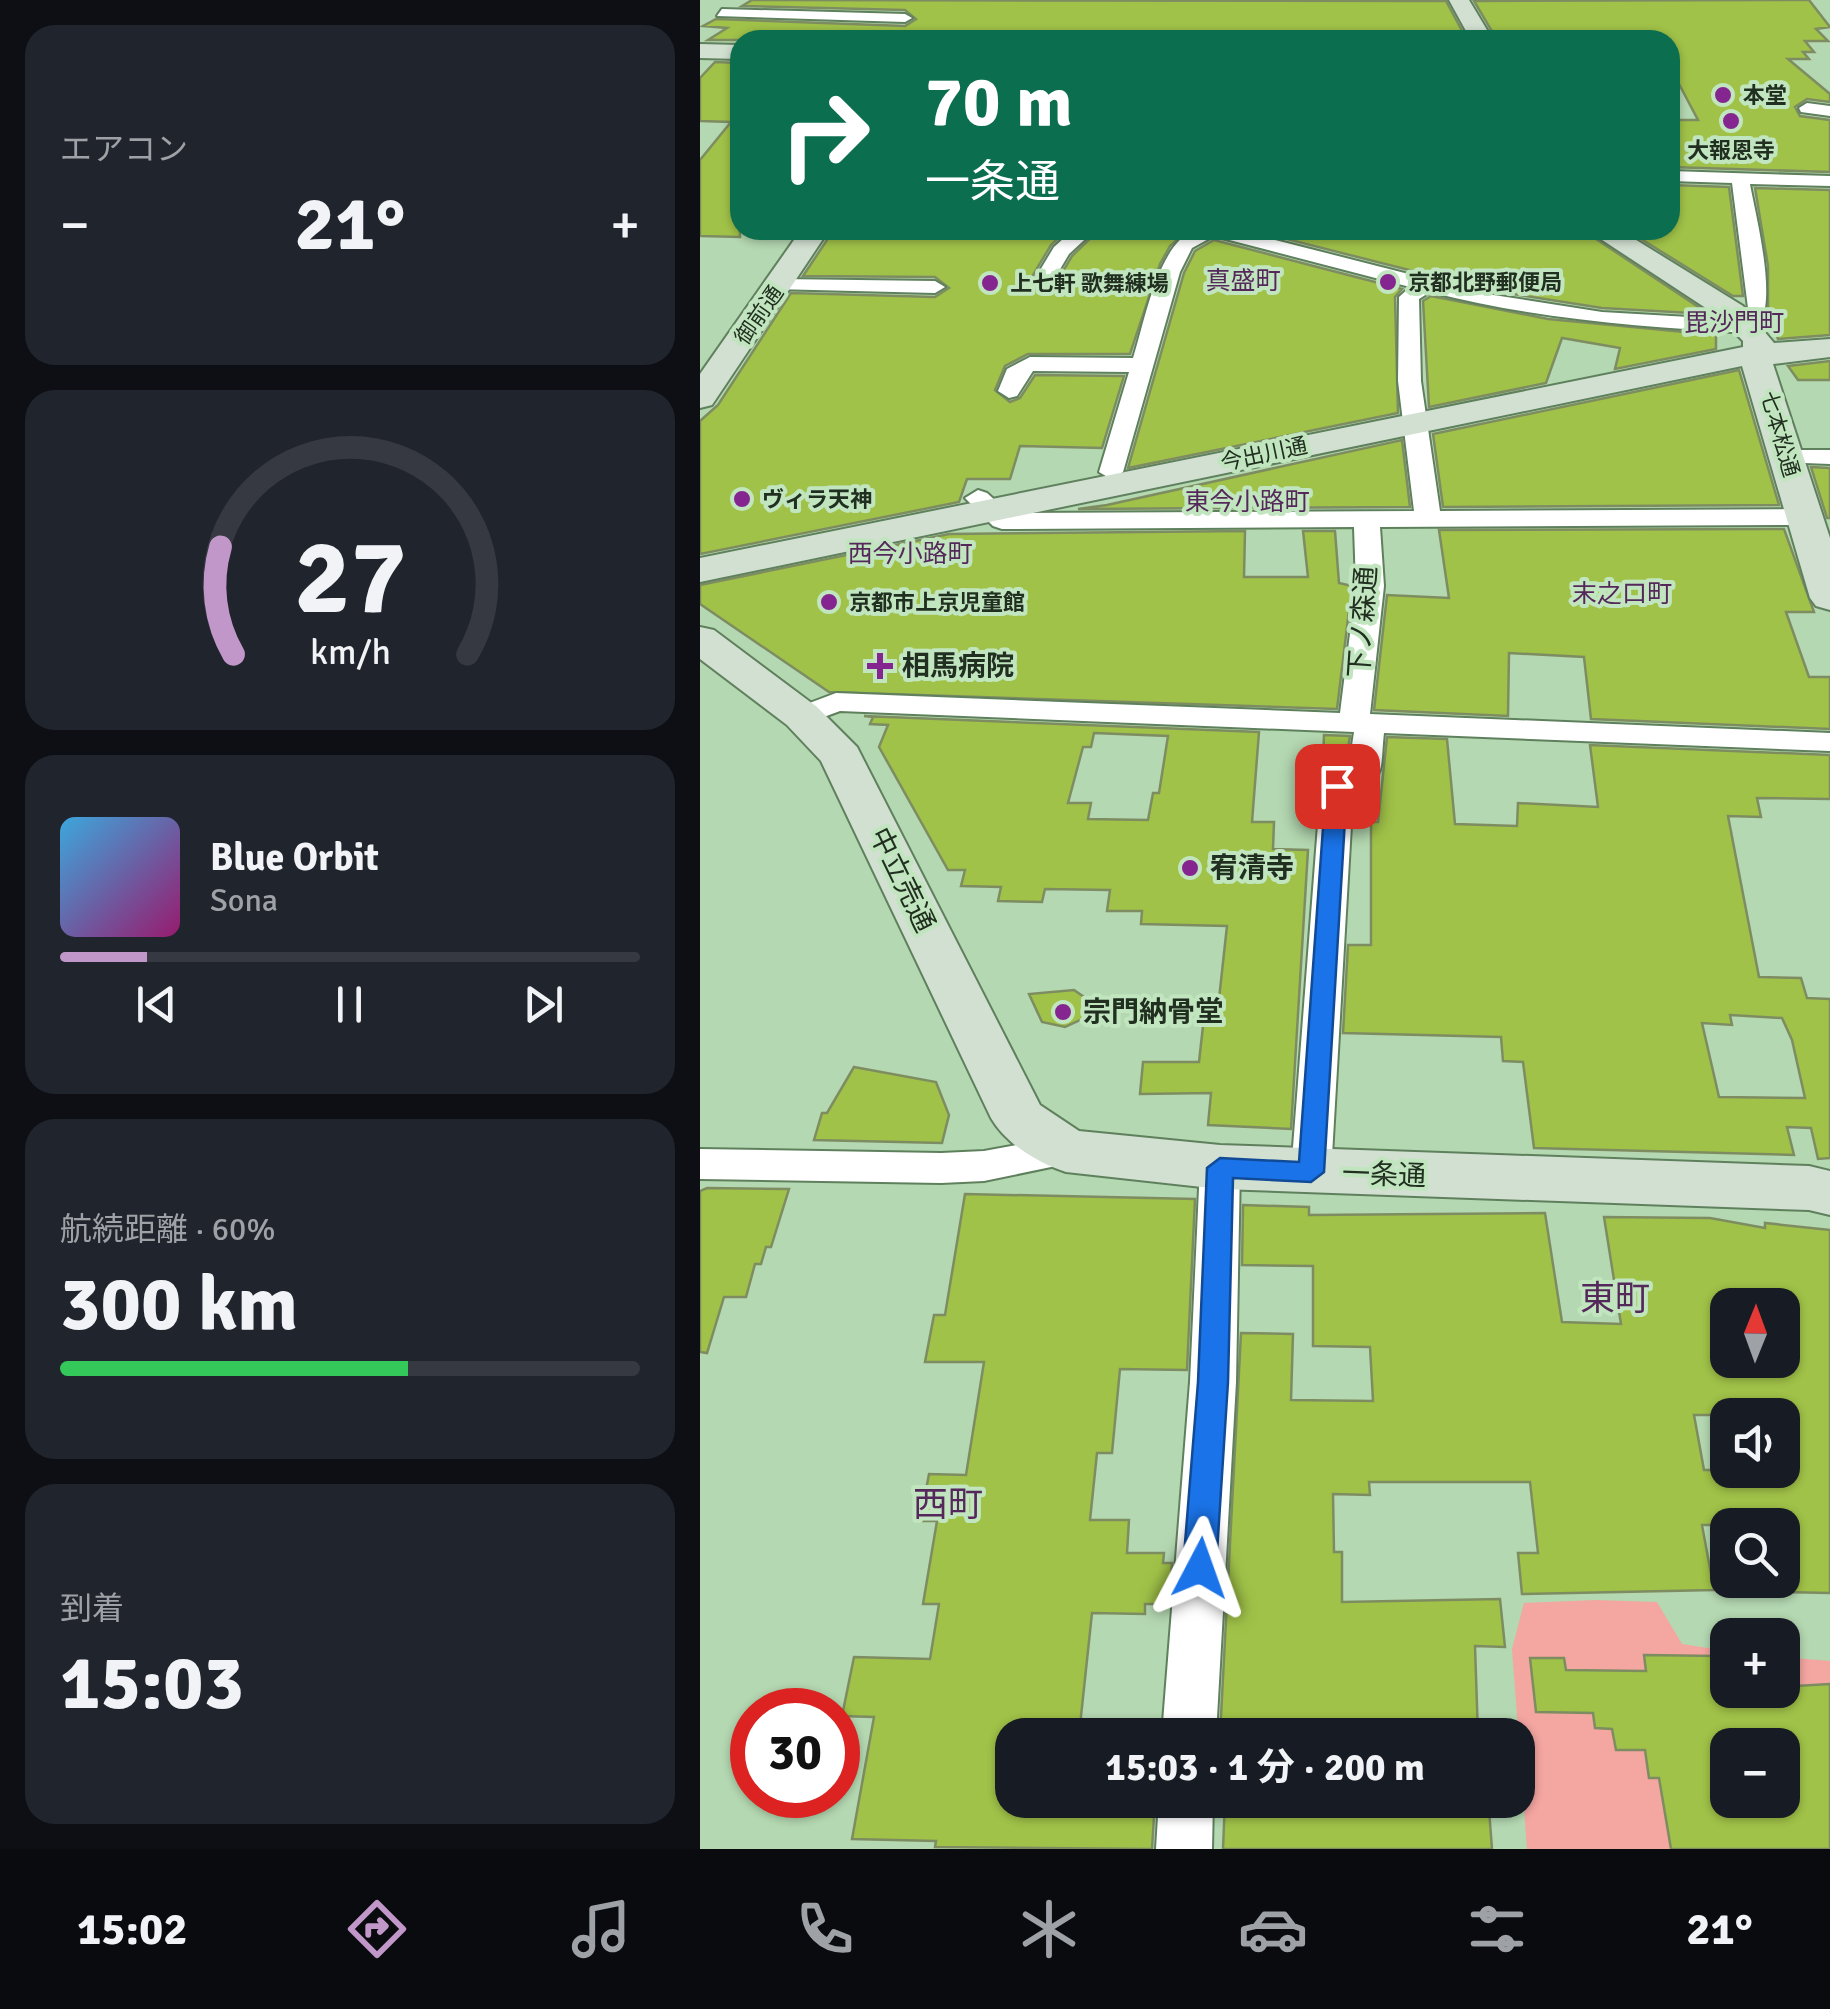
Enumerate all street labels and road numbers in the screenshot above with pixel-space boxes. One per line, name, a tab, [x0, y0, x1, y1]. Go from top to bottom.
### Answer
street label: 御前通	[729, 280, 789, 350]
street label: 七本松通	[1755, 388, 1805, 480]
street label: 今出川通	[1218, 432, 1310, 476]
street label: 下ノ森通	[1342, 565, 1384, 679]
street label: 中立売通	[862, 822, 942, 938]
street label: 一条通	[1341, 1157, 1427, 1193]

